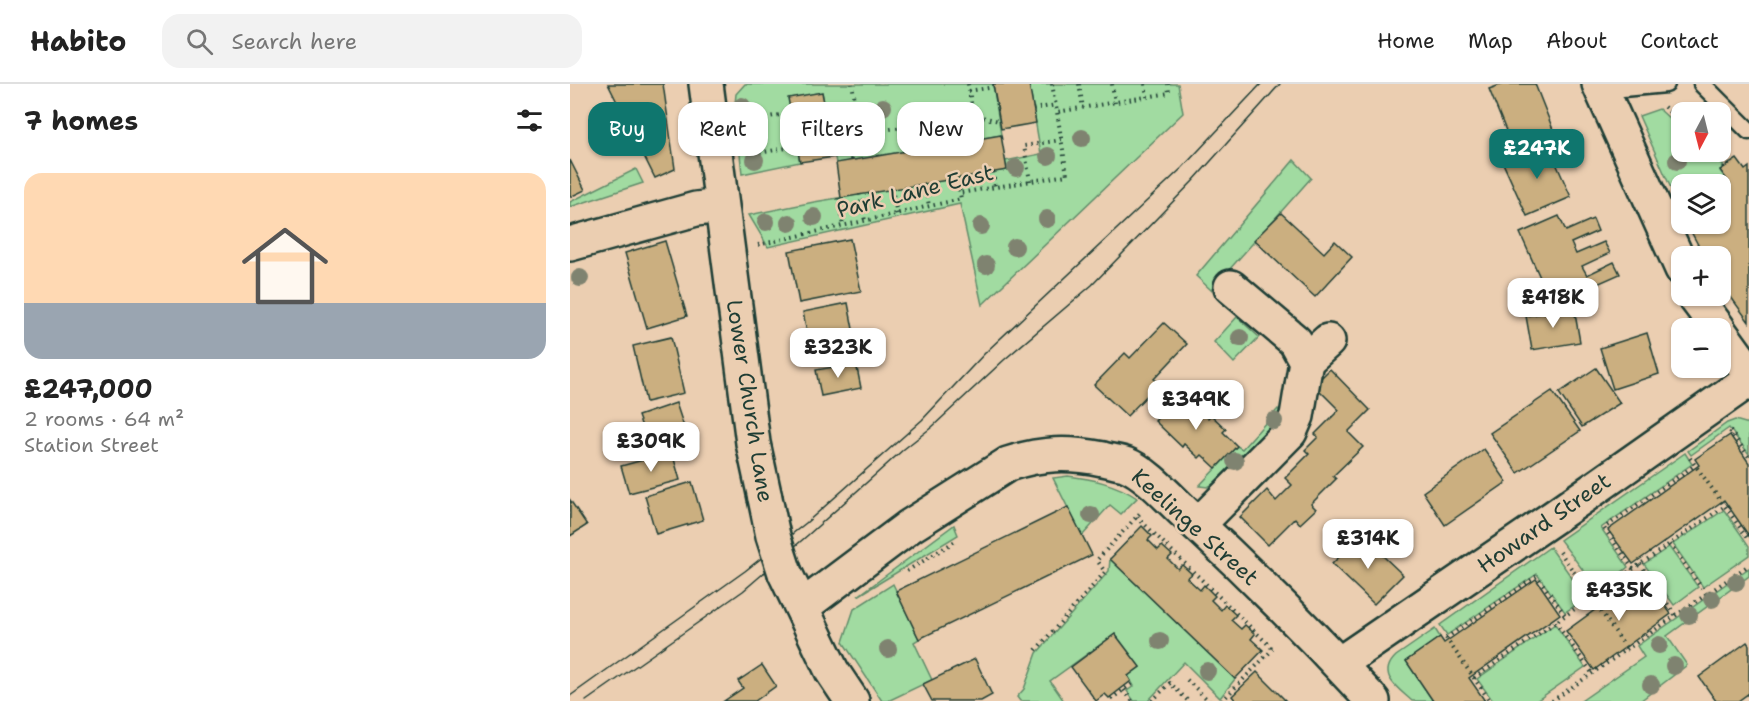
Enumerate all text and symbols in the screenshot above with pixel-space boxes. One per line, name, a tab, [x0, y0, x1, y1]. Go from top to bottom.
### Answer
search box	[162, 14, 582, 68]
text: Habito	[30, 22, 126, 60]
icon: search	[183, 25, 216, 58]
text: Search here	[231, 27, 357, 56]
text: Home	[1377, 27, 1435, 55]
text: Map	[1468, 27, 1513, 55]
text: About	[1546, 27, 1607, 55]
text: Contact	[1640, 27, 1719, 55]
chip: Buy	[588, 102, 666, 156]
chip: Rent	[678, 102, 768, 156]
chip: Filters	[780, 102, 885, 156]
chip: New	[897, 102, 984, 156]
north arrow	[1671, 102, 1731, 162]
map controls	[1671, 102, 1731, 378]
text: 7 homes	[24, 103, 138, 138]
icon: filters	[513, 104, 546, 137]
pin: £247K	[1495, 129, 1579, 180]
text: £247K	[1503, 135, 1571, 161]
street label: Park Lane East	[834, 158, 996, 224]
button: layers	[1671, 174, 1731, 234]
icon: home	[231, 212, 339, 320]
button: +	[1671, 246, 1731, 306]
pin: £418K	[1511, 278, 1595, 329]
text: £418K	[1521, 284, 1585, 310]
street label: Lower Church Lane	[720, 297, 780, 505]
button: −	[1671, 318, 1731, 378]
pin: £323K	[796, 328, 880, 379]
text: £323K	[804, 334, 872, 360]
text: £247,000	[24, 371, 153, 406]
pin: £349K	[1154, 380, 1238, 431]
text: £349K	[1162, 386, 1230, 412]
text: 2 rooms · 64 m²	[24, 406, 184, 432]
pin: £309K	[609, 422, 693, 473]
text: £309K	[617, 428, 685, 454]
text: Station Street	[24, 432, 159, 458]
street label: Keelinge Street	[1125, 462, 1265, 592]
street label: Howard Street	[1471, 466, 1617, 580]
pin: £314K	[1326, 519, 1410, 570]
text: £314K	[1337, 525, 1399, 551]
pin: £435K	[1577, 571, 1661, 622]
text: £435K	[1586, 577, 1652, 603]

